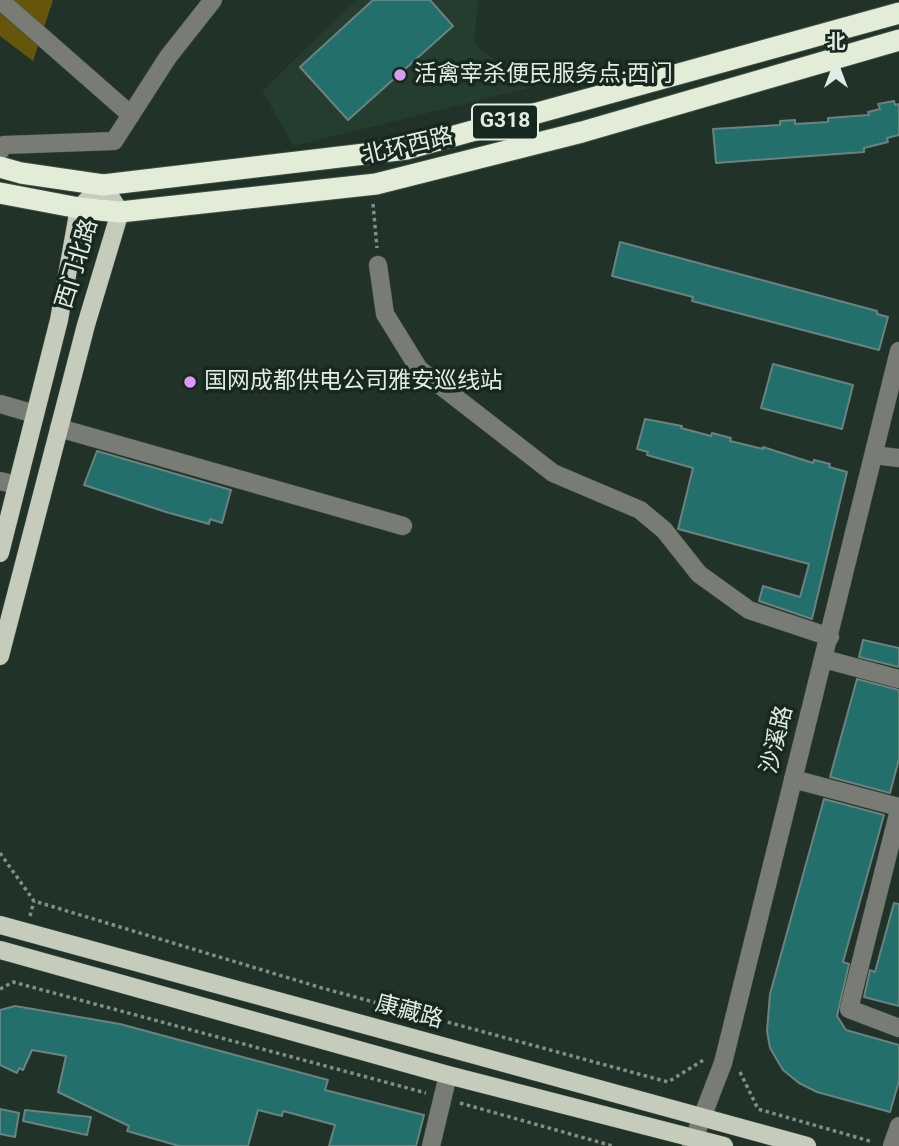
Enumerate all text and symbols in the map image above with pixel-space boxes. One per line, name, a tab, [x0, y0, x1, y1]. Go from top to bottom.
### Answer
north arrow	[801, 28, 871, 98]
text: 北	[826, 30, 846, 53]
place label: 活禽宰杀便民服务点·西门	[414, 61, 673, 89]
marker: 活禽宰杀便民服务点·西门	[392, 67, 408, 83]
road number: G318	[472, 104, 538, 140]
street label: 北环西路	[360, 123, 456, 171]
street label: 西门北路	[51, 216, 105, 312]
place label: 国网成都供电公司雅安巡线站	[204, 368, 503, 396]
marker: 国网成都供电公司雅安巡线站	[182, 374, 198, 390]
street label: 沙溪路	[756, 703, 800, 777]
street label: 康藏路	[372, 991, 446, 1035]

